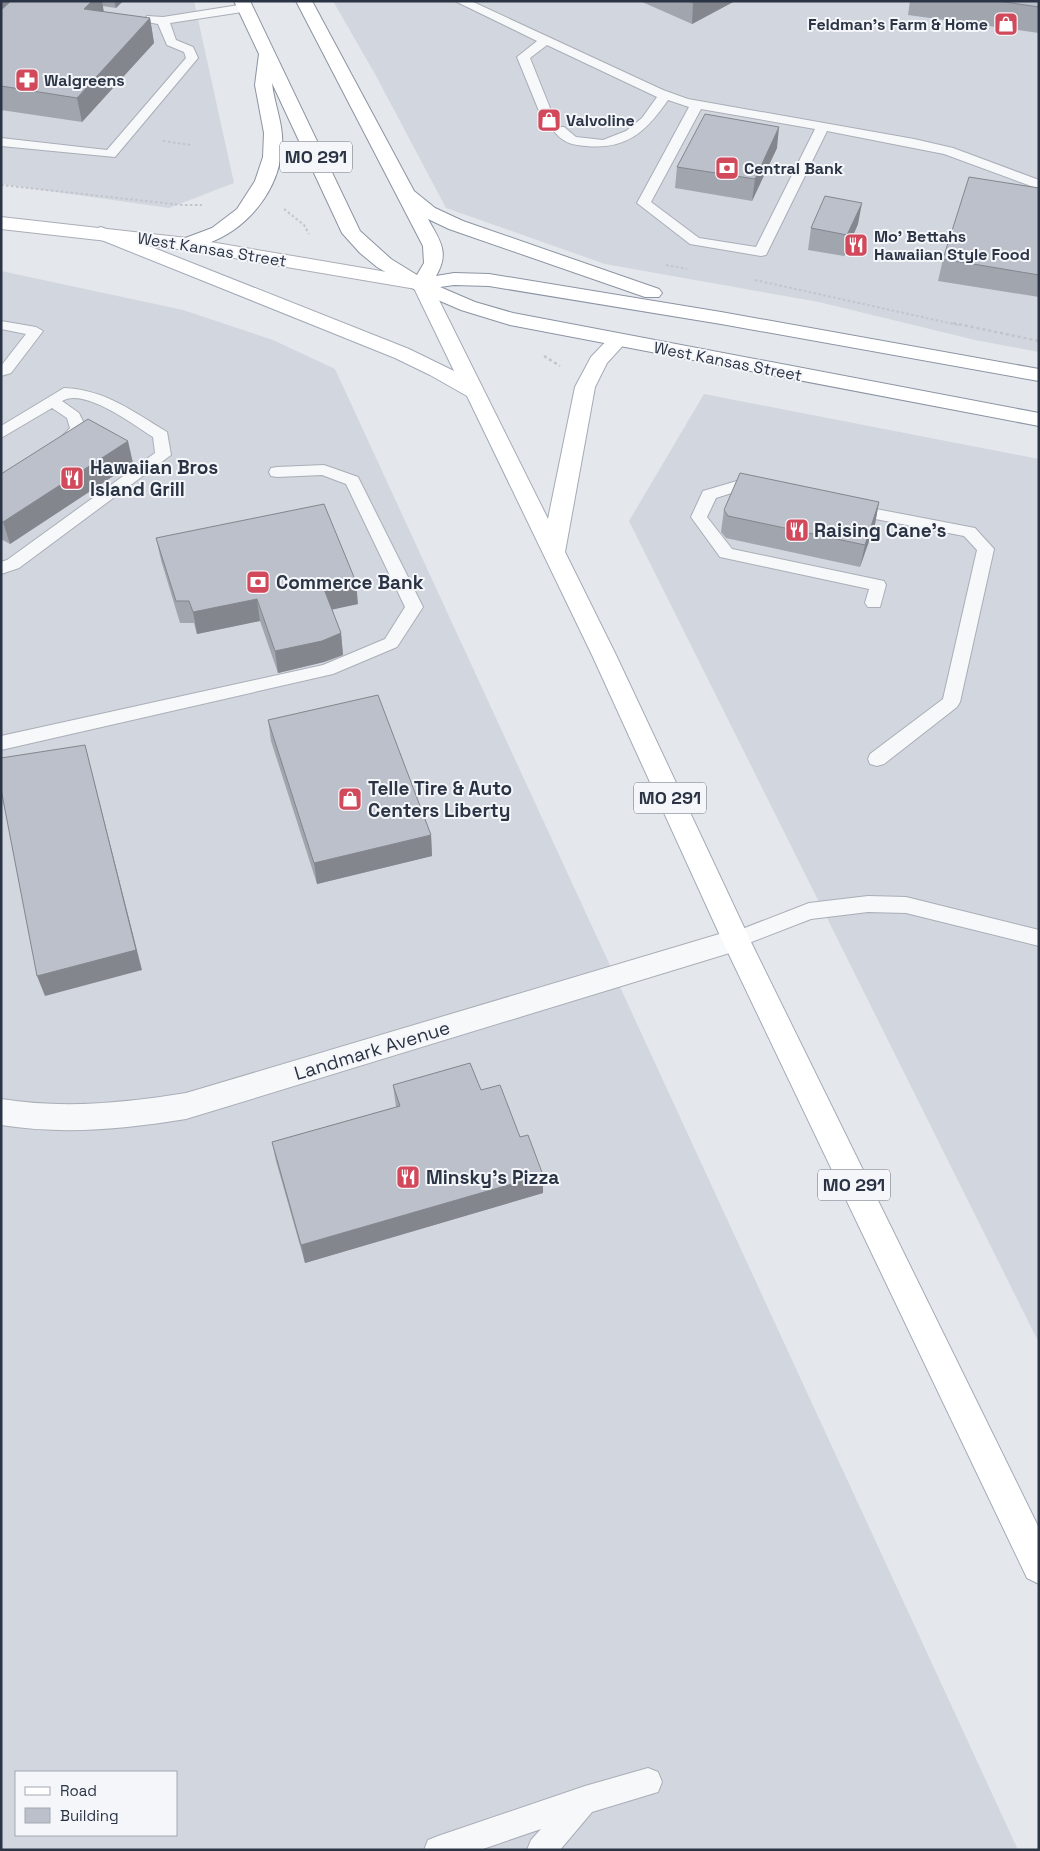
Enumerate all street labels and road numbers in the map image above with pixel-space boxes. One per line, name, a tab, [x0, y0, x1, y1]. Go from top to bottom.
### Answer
road number: MO 291	[280, 142, 352, 172]
street label: West Kansas Street	[136, 227, 288, 272]
street label: West Kansas Street	[652, 337, 804, 386]
road number: MO 291	[634, 782, 706, 814]
street label: Landmark Avenue	[291, 1015, 453, 1086]
road number: MO 291	[818, 1170, 890, 1200]

